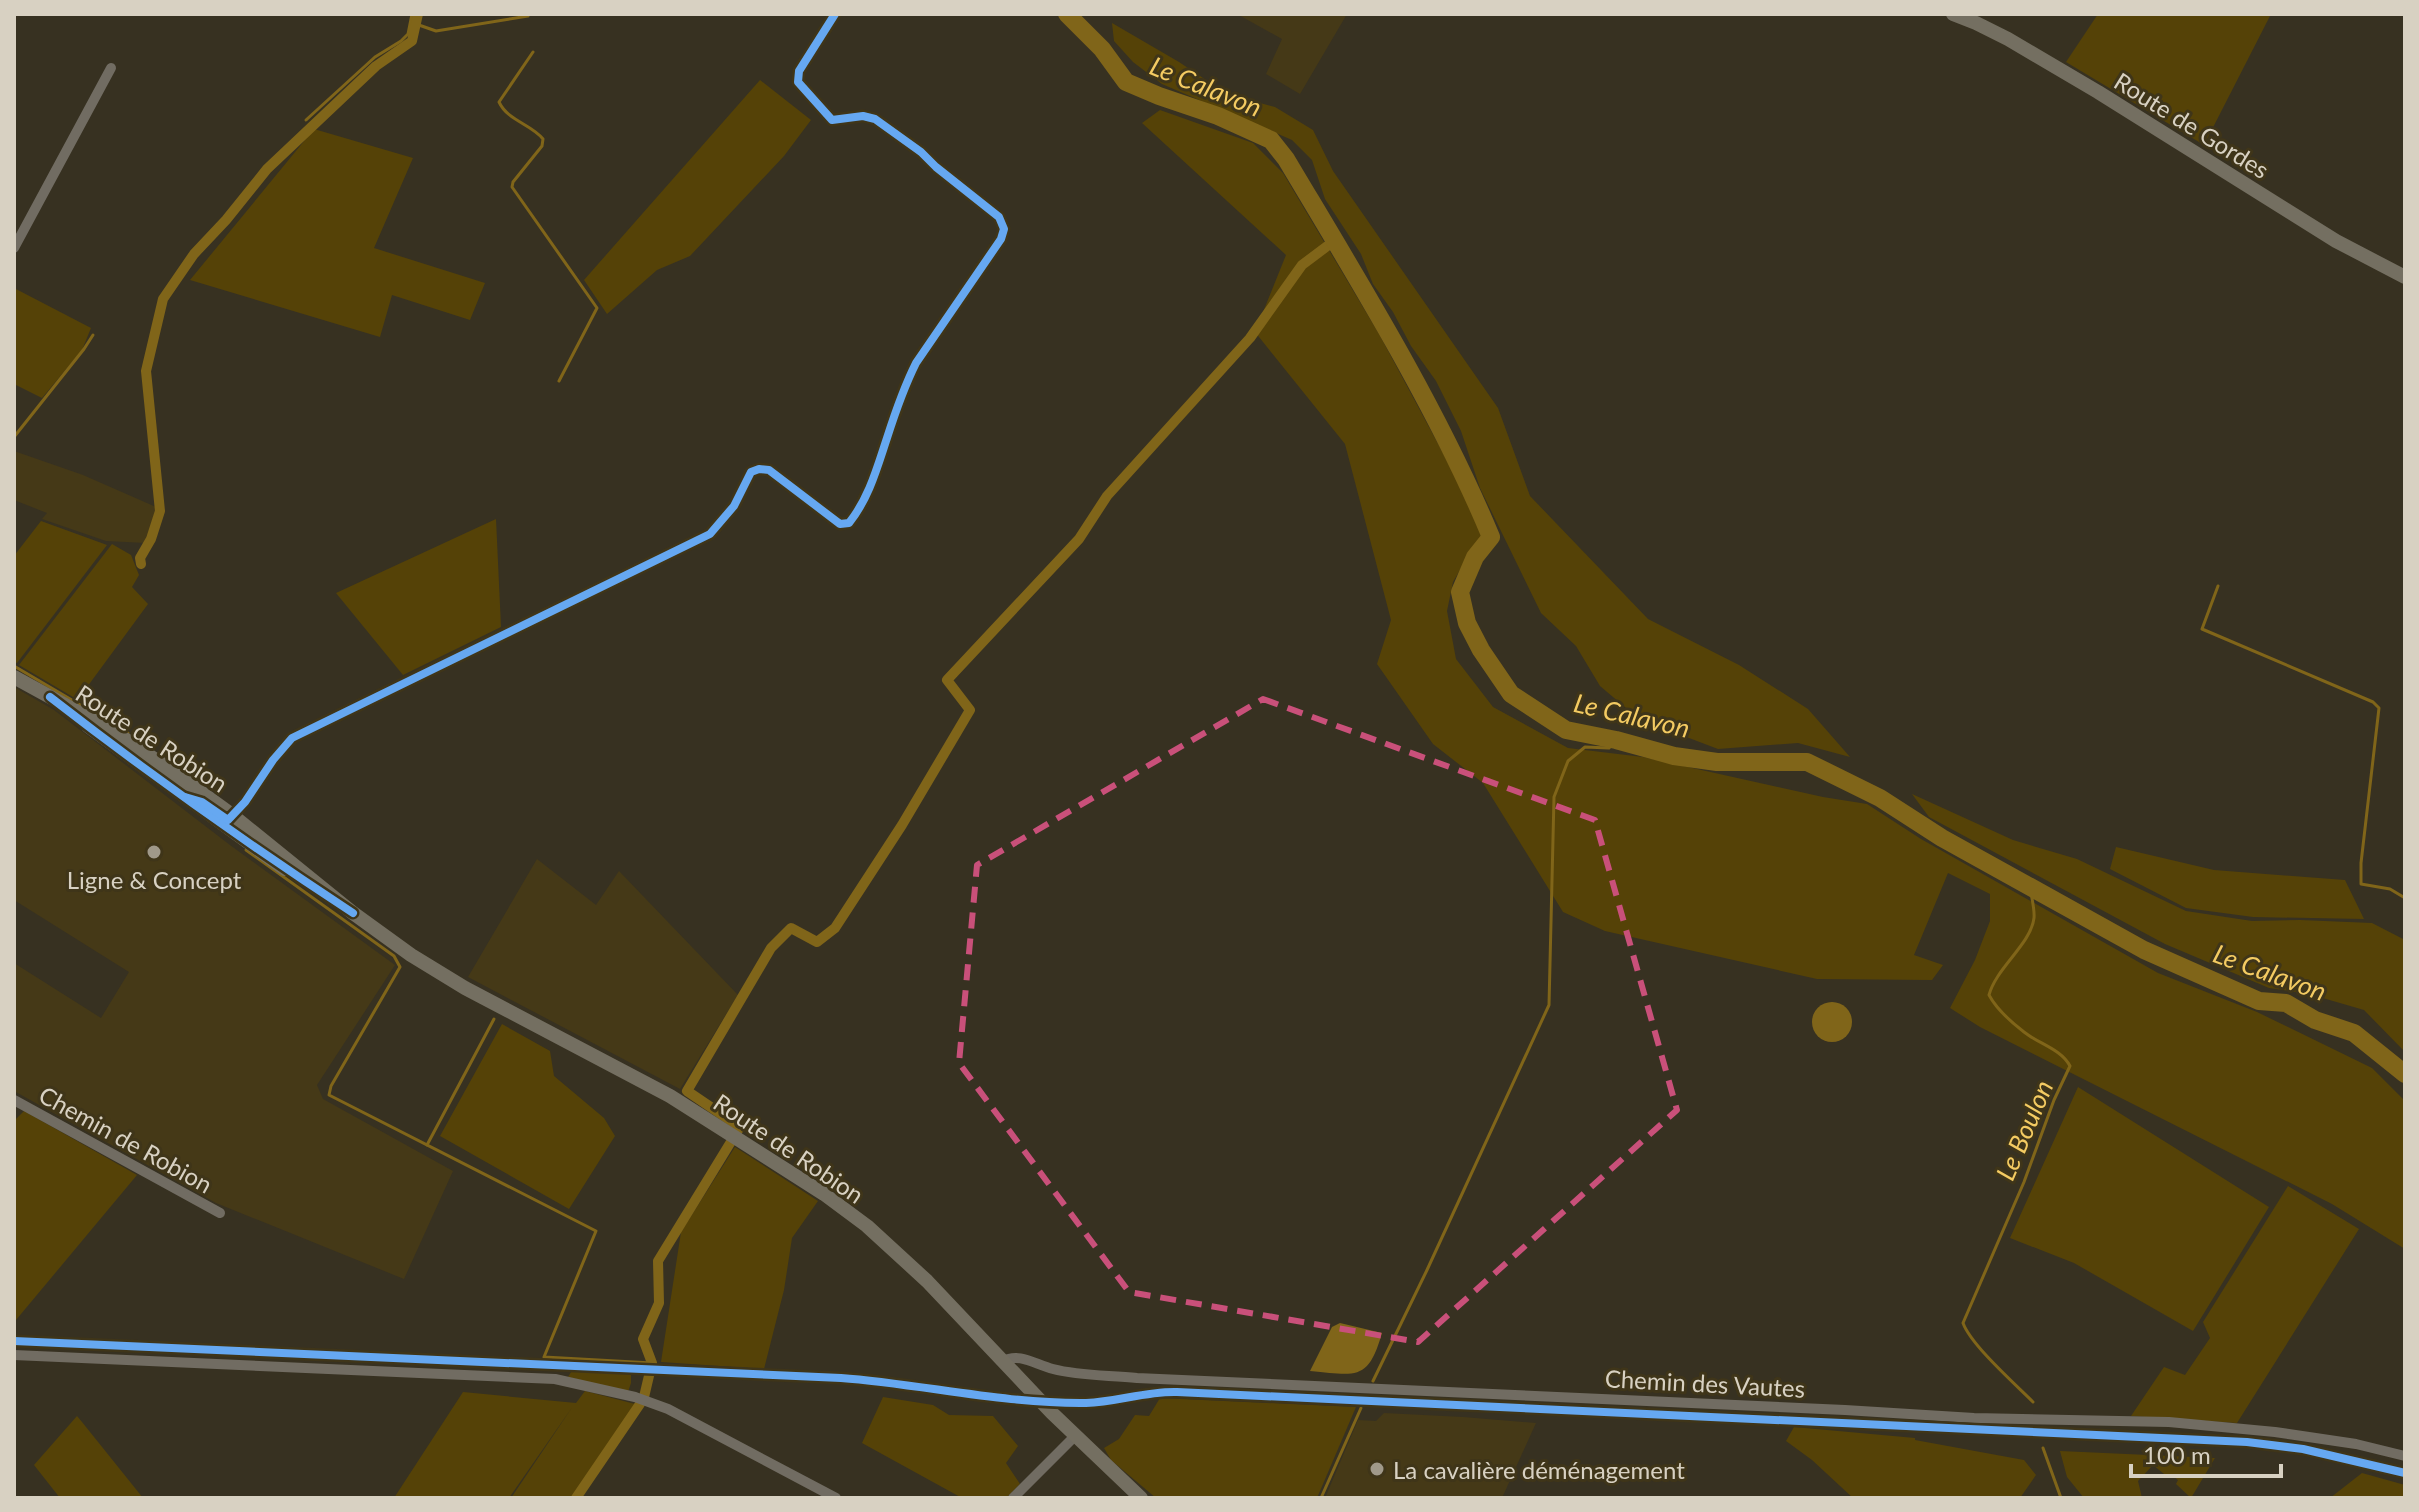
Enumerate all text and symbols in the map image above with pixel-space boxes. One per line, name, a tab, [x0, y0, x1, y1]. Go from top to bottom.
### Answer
water label: Le Calavon	[1145, 49, 1267, 123]
street label: Route de Gordes	[2109, 66, 2275, 184]
street label: Route de Robion	[71, 678, 233, 798]
water label: Le Calavon	[1571, 686, 1693, 744]
marker: Ligne & Concept	[145, 843, 163, 861]
place label: Ligne & Concept	[67, 865, 242, 894]
water label: Le Calavon	[2209, 937, 2331, 1007]
water label: Le Boulon	[1989, 1075, 2059, 1185]
street label: Chemin de Robion	[34, 1079, 218, 1199]
street label: Route de Robion	[708, 1087, 870, 1209]
street label: Chemin des Vautes	[1604, 1363, 1806, 1403]
scale bar	[2131, 1428, 2281, 1478]
text: 100 m	[2143, 1440, 2211, 1469]
place label: La cavalière déménagement	[1393, 1455, 1685, 1484]
marker: La cavalière déménagement	[1368, 1460, 1386, 1478]

